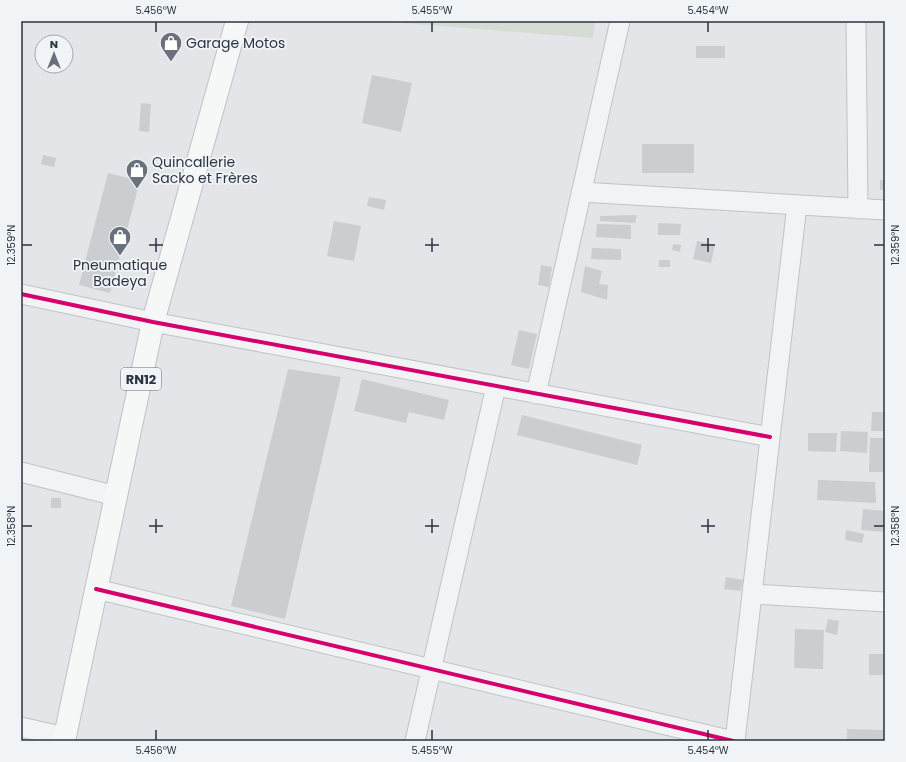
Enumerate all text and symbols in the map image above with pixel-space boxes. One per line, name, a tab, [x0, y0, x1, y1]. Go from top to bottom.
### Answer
text: 5.456°W	[135, 3, 177, 18]
text: 5.455°W	[411, 3, 453, 18]
text: 5.454°W	[687, 3, 729, 18]
shop icon: Garage Motos	[158, 30, 184, 63]
place label: Garage Motos	[186, 33, 285, 53]
north arrow	[34, 34, 74, 74]
text: N	[50, 36, 58, 52]
place label: Quincallerie Sacko et Frères	[152, 152, 258, 188]
shop icon: Quincallerie Sacko et Frères	[124, 157, 150, 190]
shop icon: Pneumatique Badeya	[107, 224, 133, 257]
text: 12.359°N	[4, 225, 19, 265]
text: 12.359°N	[888, 225, 903, 265]
place label: Pneumatique Badeya	[73, 255, 167, 291]
road number: RN12	[121, 368, 161, 390]
text: 12.358°N	[4, 506, 19, 546]
text: 12.358°N	[888, 506, 903, 546]
text: 5.456°W	[135, 743, 177, 758]
text: 5.455°W	[411, 743, 453, 758]
text: 5.454°W	[687, 743, 729, 758]

